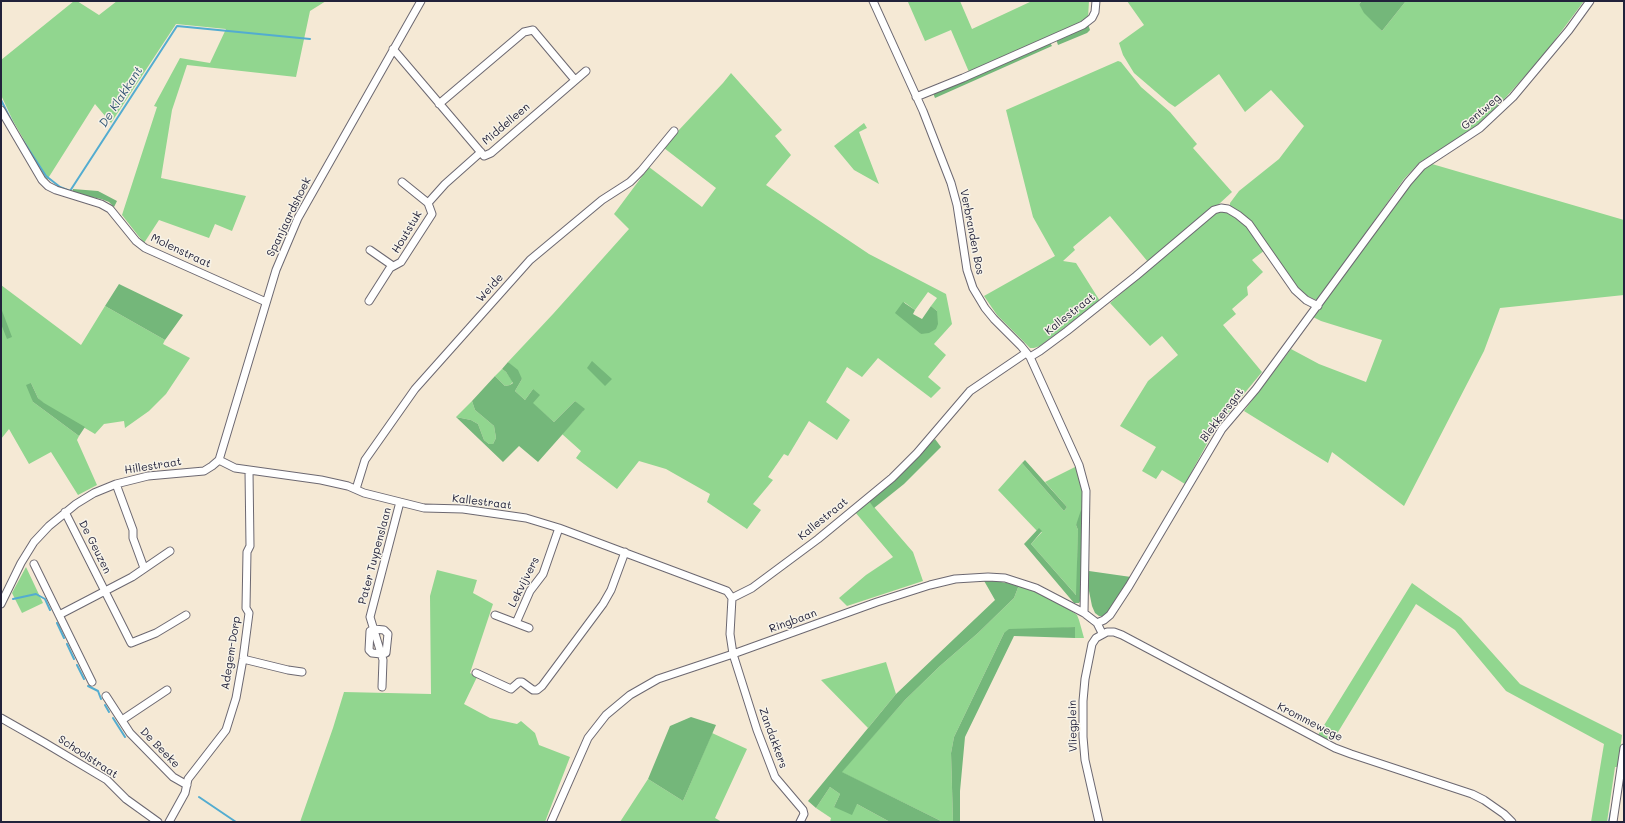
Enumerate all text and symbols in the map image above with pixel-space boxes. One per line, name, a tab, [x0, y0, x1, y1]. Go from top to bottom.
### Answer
water label: De Klakkant	[96, 64, 146, 130]
street label: Gentweg	[1459, 91, 1503, 133]
street label: Middelleen	[479, 100, 533, 148]
street label: Spanjaardshoek	[264, 175, 314, 259]
street label: Verbranden Bos	[957, 188, 987, 276]
street label: Houtstuk	[389, 208, 425, 256]
street label: Molenstraat	[149, 231, 213, 271]
street label: Weide	[474, 271, 506, 305]
street label: Kallestraat	[1042, 290, 1098, 338]
street label: Blekkersgat	[1198, 386, 1246, 444]
street label: Hillestraat	[123, 455, 183, 477]
street label: Kallestraat	[451, 492, 513, 512]
street label: Kallestraat	[795, 495, 851, 543]
street label: Pater Tuypenslaan	[356, 506, 394, 606]
street label: De Geuzen	[76, 518, 114, 576]
street label: Lekvijvers	[506, 555, 542, 609]
street label: Ringbaan	[767, 606, 819, 636]
street label: Adegem-Dorp	[219, 615, 243, 691]
street label: Vliegplein	[1066, 700, 1080, 752]
street label: Krommewege	[1275, 700, 1345, 744]
street label: Zandakkers	[756, 706, 790, 770]
street label: De Beeke	[138, 725, 182, 771]
street label: Schoolstraat	[56, 733, 120, 781]

